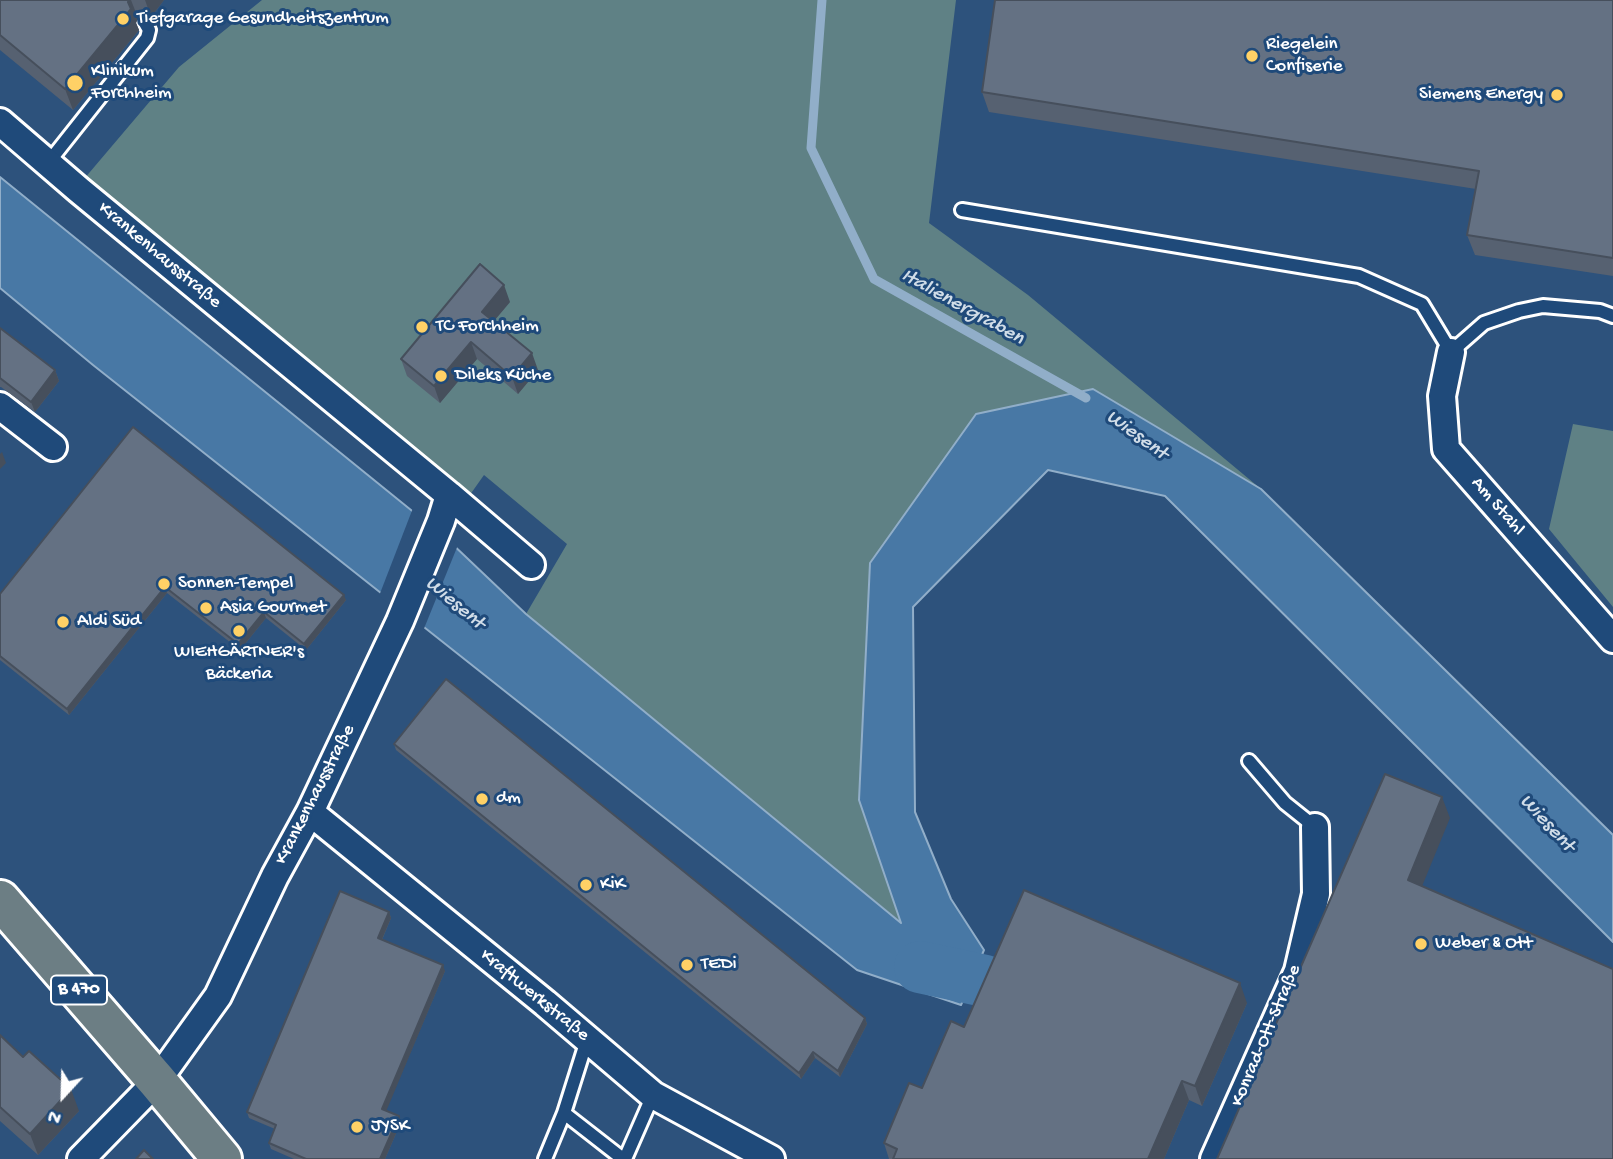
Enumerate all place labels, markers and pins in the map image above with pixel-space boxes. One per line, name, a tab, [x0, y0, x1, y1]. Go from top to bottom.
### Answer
place label: Tiefgarage Gesundheitszentrum	[137, 8, 389, 30]
marker: Tiefgarage Gesundheitszentrum	[115, 11, 131, 27]
place label: Riegelein Confiserie	[1266, 34, 1343, 78]
marker: Riegelein Confiserie	[1244, 48, 1260, 64]
place label: Klinikum Forchheim	[91, 61, 172, 105]
marker: Klinikum Forchheim	[65, 73, 85, 93]
place label: Siemens Energy	[1419, 84, 1543, 106]
marker: Siemens Energy	[1549, 87, 1565, 103]
place label: TC Forchheim	[436, 316, 539, 338]
marker: TC Forchheim	[414, 319, 430, 335]
place label: Dileks Küche	[455, 365, 551, 387]
marker: Dileks Küche	[433, 368, 449, 384]
place label: Sonnen-Tempel	[178, 573, 293, 595]
marker: Sonnen-Tempel	[156, 576, 172, 592]
place label: Asia Gourmet	[220, 597, 326, 619]
marker: Asia Gourmet	[198, 600, 214, 616]
place label: Aldi Süd	[77, 611, 141, 633]
marker: Aldi Süd	[55, 614, 71, 630]
marker: WIEHGÄRTNER's Bäckeria	[231, 623, 247, 639]
place label: WIEHGÄRTNER's Bäckeria	[174, 642, 304, 686]
place label: dm	[496, 788, 521, 810]
marker: dm	[474, 791, 490, 807]
place label: KiK	[600, 874, 625, 896]
marker: KiK	[578, 877, 594, 893]
place label: Weber & Ott	[1435, 933, 1532, 955]
marker: Weber & Ott	[1413, 936, 1429, 952]
place label: TEDi	[701, 954, 737, 976]
marker: TEDi	[679, 957, 695, 973]
place label: JYSK	[371, 1116, 409, 1138]
marker: JYSK	[349, 1119, 365, 1135]

